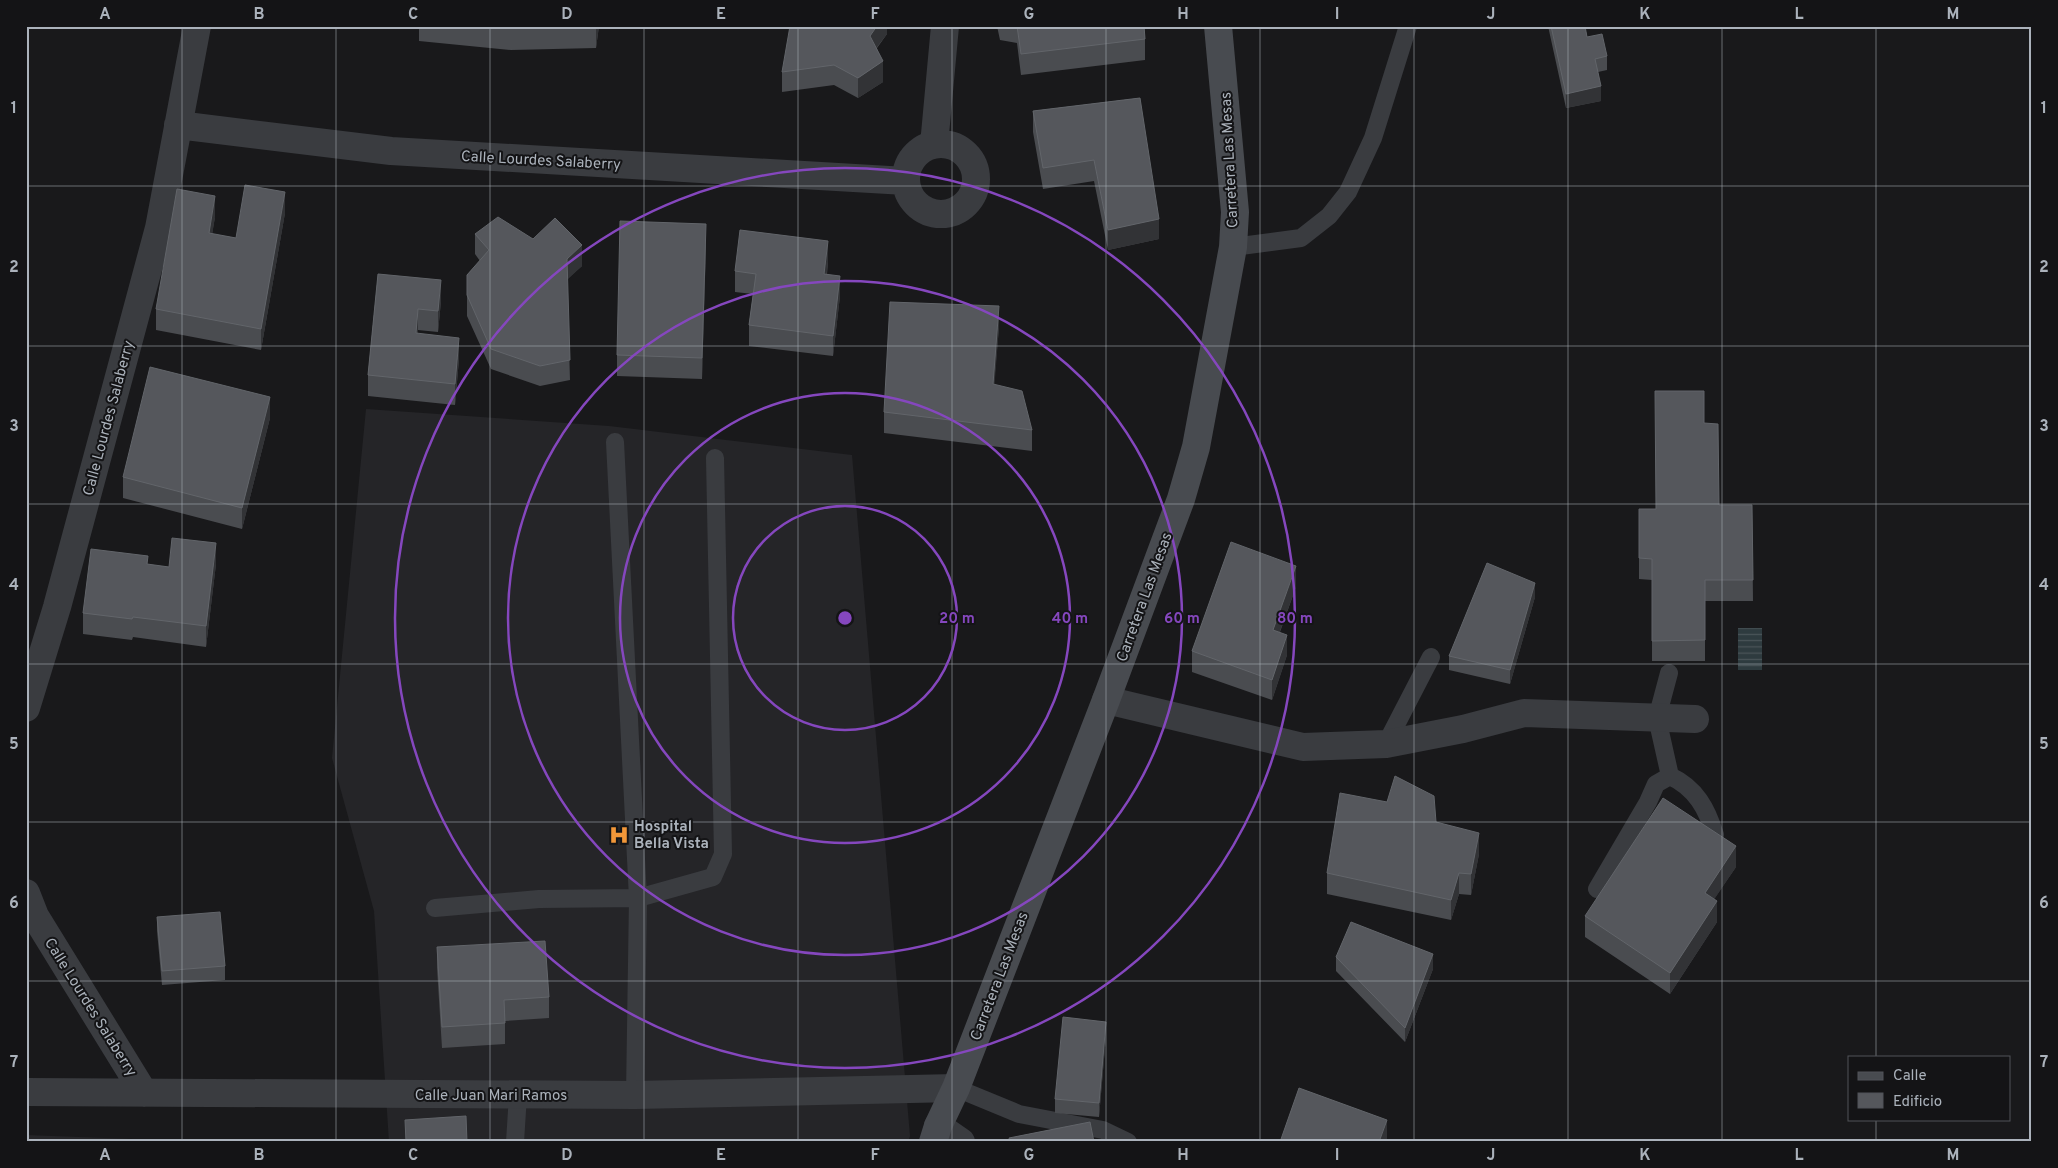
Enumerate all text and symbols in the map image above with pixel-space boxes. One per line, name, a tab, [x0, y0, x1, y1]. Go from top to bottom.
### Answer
text: A	[99, 5, 111, 25]
text: B	[253, 5, 265, 25]
text: C	[408, 5, 418, 25]
text: D	[561, 5, 573, 25]
text: E	[716, 5, 726, 25]
text: F	[870, 5, 880, 25]
text: G	[1024, 5, 1034, 25]
text: H	[1177, 5, 1189, 25]
text: I	[1335, 5, 1339, 25]
text: J	[1487, 5, 1495, 25]
text: K	[1639, 5, 1651, 25]
text: L	[1794, 5, 1804, 25]
text: M	[1947, 5, 1959, 25]
street label: Carretera Las Mesas	[1217, 91, 1244, 228]
text: 1	[11, 99, 17, 119]
text: 1	[2041, 99, 2047, 119]
street label: Calle Lourdes Salaberry	[461, 148, 621, 175]
text: 2	[9, 258, 19, 278]
text: 2	[2039, 258, 2049, 278]
street label: Calle Lourdes Salaberry	[80, 339, 139, 498]
text: 3	[9, 417, 19, 437]
text: 3	[2039, 417, 2049, 437]
street label: Carretera Las Mesas	[1113, 530, 1178, 665]
text: 4	[9, 576, 19, 596]
text: 4	[2039, 576, 2049, 596]
centre of rings	[836, 609, 854, 627]
text: 20 m	[939, 610, 975, 629]
text: 40 m	[1052, 610, 1088, 629]
text: 60 m	[1164, 610, 1200, 629]
text: 80 m	[1277, 610, 1313, 629]
text: 5	[9, 735, 19, 755]
text: 5	[2039, 735, 2049, 755]
place label: Hospital Bella Vista	[634, 818, 709, 854]
hospital icon: Hospital Bella Vista	[608, 824, 630, 846]
text: 6	[9, 894, 19, 914]
text: 6	[2039, 894, 2049, 914]
street label: Carretera Las Mesas	[967, 910, 1034, 1044]
street label: Calle Lourdes Salaberry	[39, 935, 140, 1081]
text: 7	[10, 1053, 18, 1073]
text: 7	[2040, 1053, 2048, 1073]
legend	[1848, 1056, 2010, 1120]
text: Calle	[1893, 1067, 1927, 1086]
street label: Calle Juan Mari Ramos	[415, 1087, 567, 1106]
text: Edificio	[1893, 1093, 1942, 1112]
text: A	[99, 1146, 111, 1166]
text: B	[253, 1146, 265, 1166]
text: C	[408, 1146, 418, 1166]
text: D	[561, 1146, 573, 1166]
text: E	[716, 1146, 726, 1166]
text: F	[870, 1146, 880, 1166]
text: G	[1024, 1146, 1034, 1166]
text: H	[1177, 1146, 1189, 1166]
text: I	[1335, 1146, 1339, 1166]
text: J	[1487, 1146, 1495, 1166]
text: K	[1639, 1146, 1651, 1166]
text: L	[1794, 1146, 1804, 1166]
text: M	[1947, 1146, 1959, 1166]

